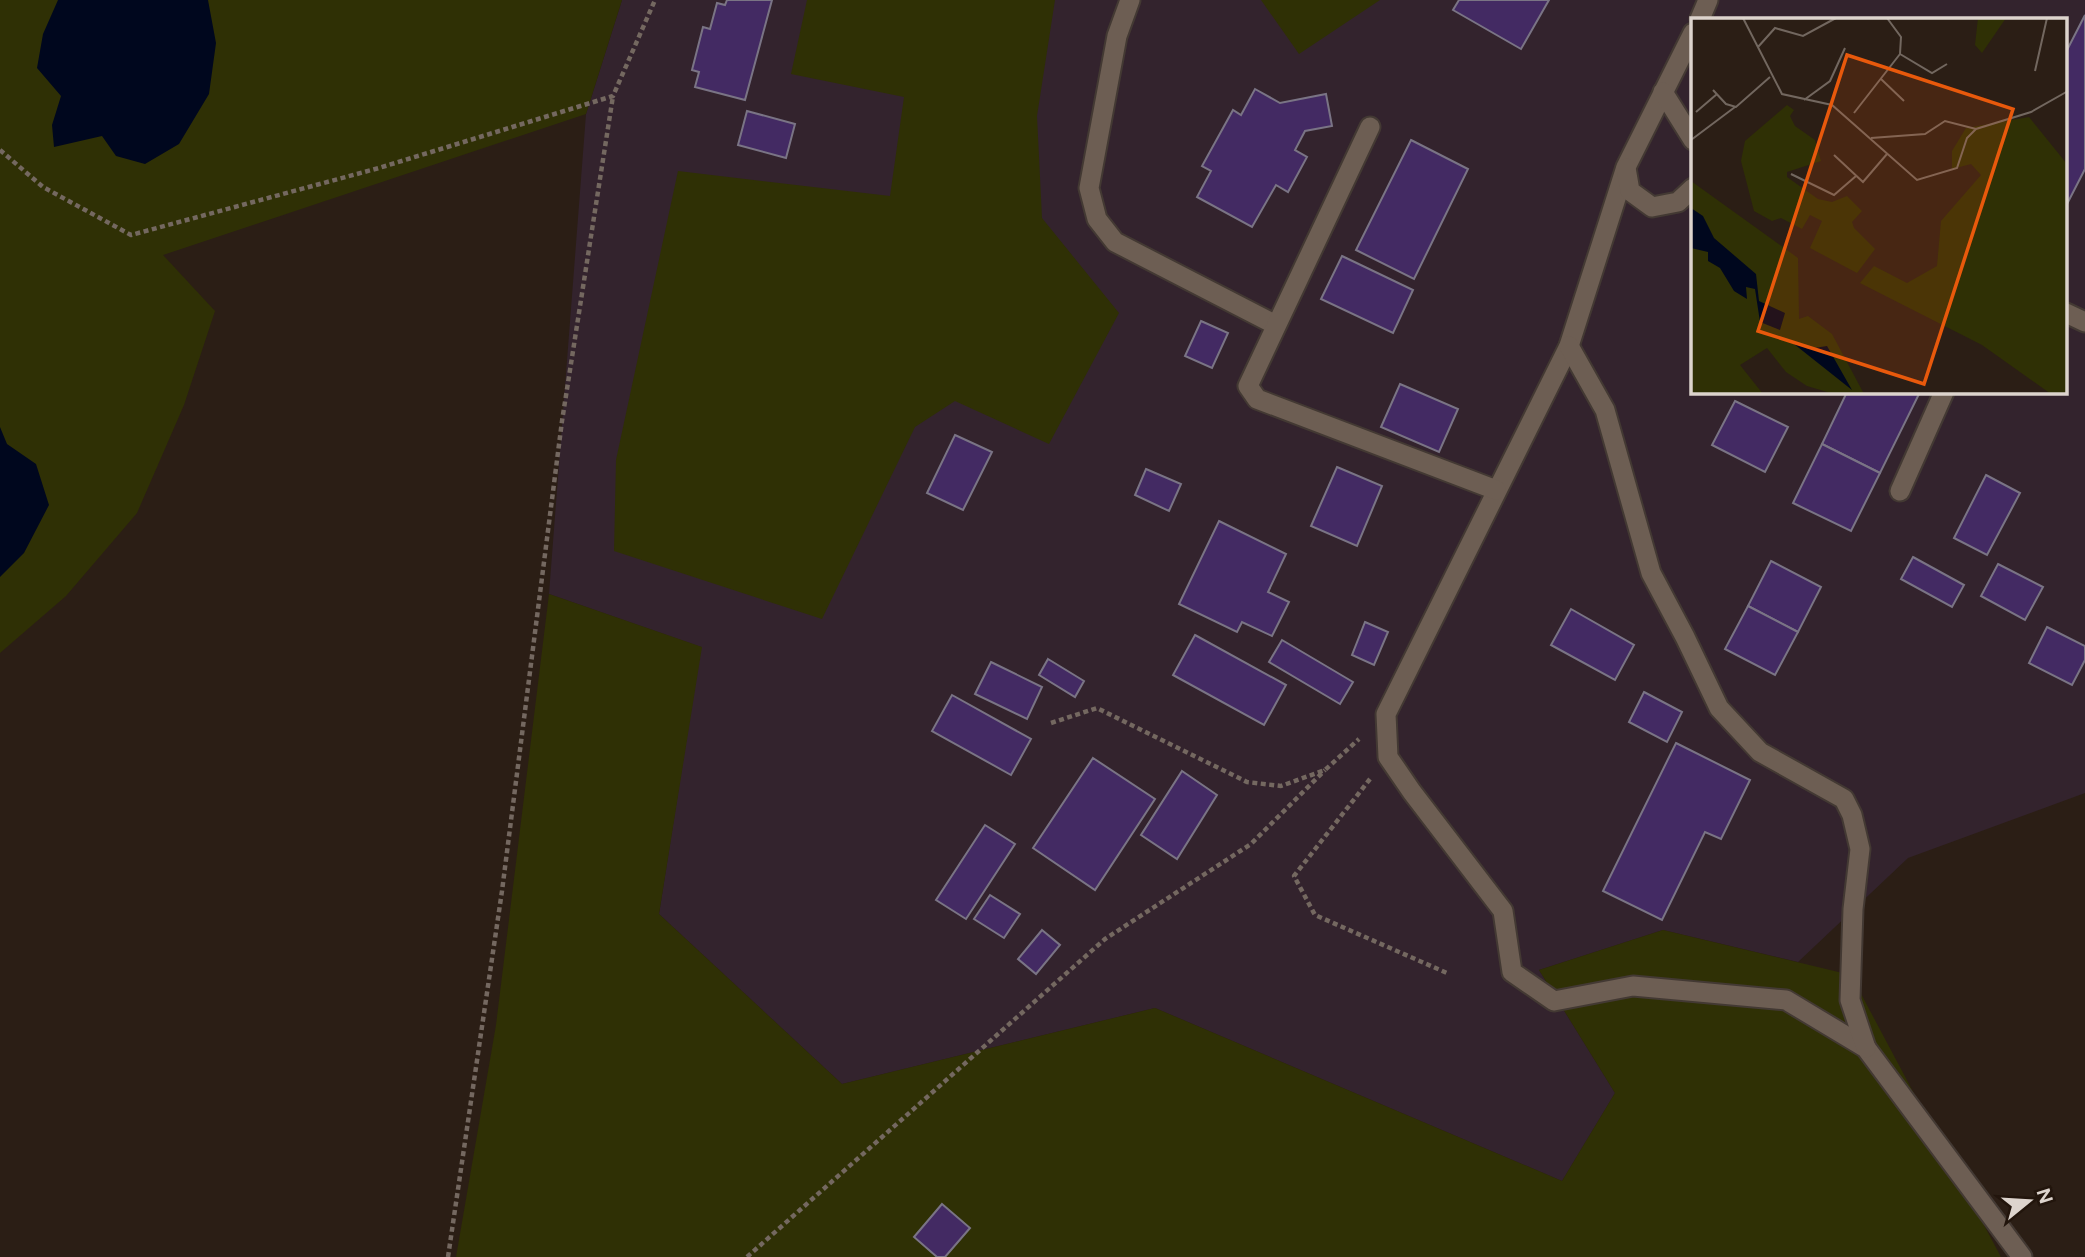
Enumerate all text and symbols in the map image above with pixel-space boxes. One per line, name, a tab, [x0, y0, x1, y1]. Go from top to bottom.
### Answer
inset map	[1691, 18, 2068, 394]
north arrow	[1994, 1166, 2064, 1236]
text: N	[2031, 1185, 2058, 1206]

